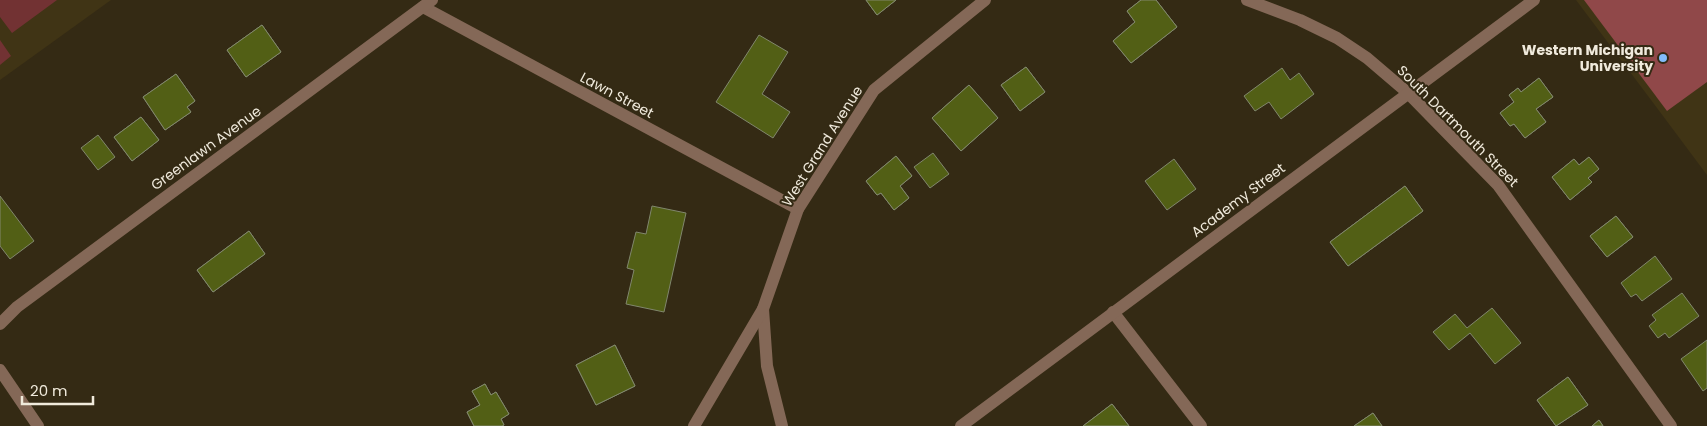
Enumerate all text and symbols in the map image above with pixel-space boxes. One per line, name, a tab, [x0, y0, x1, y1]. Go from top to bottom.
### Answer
place label: Western Michigan University	[1522, 40, 1653, 76]
marker: Western Michigan University	[1657, 52, 1669, 64]
street label: South Dartmouth Street	[1393, 61, 1523, 191]
street label: Lawn Street	[577, 67, 657, 123]
street label: West Grand Avenue	[777, 82, 867, 210]
street label: Greenlawn Avenue	[147, 101, 266, 195]
street label: Academy Street	[1187, 158, 1289, 242]
scale bar	[22, 374, 94, 406]
text: 20 m	[30, 380, 68, 401]

